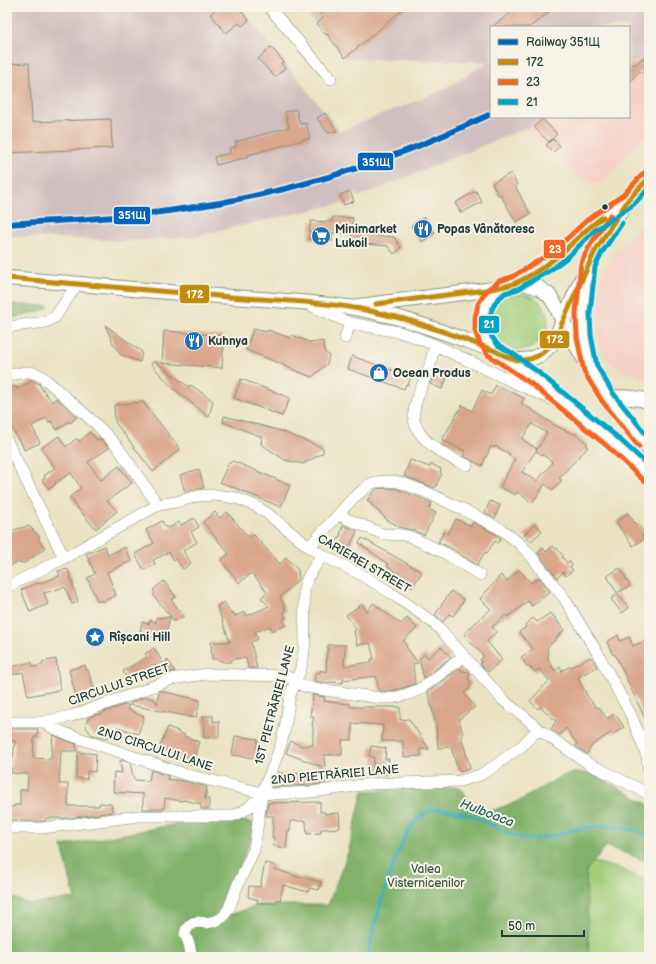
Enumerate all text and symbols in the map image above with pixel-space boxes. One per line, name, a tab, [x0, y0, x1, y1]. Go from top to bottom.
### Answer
legend	[490, 26, 630, 118]
text: Railway 351Щ	[526, 35, 600, 50]
text: 172	[526, 55, 544, 70]
text: 23	[526, 75, 540, 90]
text: 21	[526, 95, 538, 110]
line badge: 351Щ	[357, 152, 394, 171]
text: 351Щ	[362, 156, 390, 169]
unlabelled marker	[600, 202, 610, 212]
line badge: 351Щ	[113, 206, 151, 225]
text: 351Щ	[118, 209, 146, 222]
restaurant icon: Popas Vânătoresc	[412, 218, 434, 240]
place label: Minimarket Lukoil	[335, 222, 397, 251]
place label: Popas Vânătoresc	[437, 222, 535, 237]
supermarket icon: Minimarket Lukoil	[310, 225, 332, 247]
line badge: 23	[543, 239, 566, 259]
text: 23	[549, 243, 562, 256]
line badge: 172	[179, 284, 210, 304]
text: 172	[186, 288, 204, 301]
line badge: 21	[478, 315, 500, 334]
text: 21	[484, 318, 495, 331]
restaurant icon: Kuhnya	[183, 330, 205, 352]
line badge: 172	[539, 330, 570, 349]
text: 172	[546, 333, 564, 346]
place label: Kuhnya	[208, 334, 248, 349]
shop icon: Ocean Produs	[368, 362, 390, 384]
place label: Ocean Produs	[393, 366, 471, 381]
street label: CARIEREI STREET	[315, 531, 414, 597]
place icon: Rîșcani Hill	[84, 626, 106, 648]
place label: Rîșcani Hill	[109, 630, 170, 645]
street label: 1ST PIETRĂRIEI LANE	[250, 643, 298, 766]
street label: CIRCULUI STREET	[66, 660, 172, 709]
street label: 2ND CIRCULUI LANE	[96, 723, 214, 775]
street label: 2ND PIETRĂRIEI LANE	[270, 760, 400, 788]
water label: Hulboaca	[458, 795, 516, 831]
park label: Valea Visternicenilor	[387, 862, 465, 891]
scale bar	[502, 912, 584, 938]
text: 50 m	[508, 919, 535, 934]

